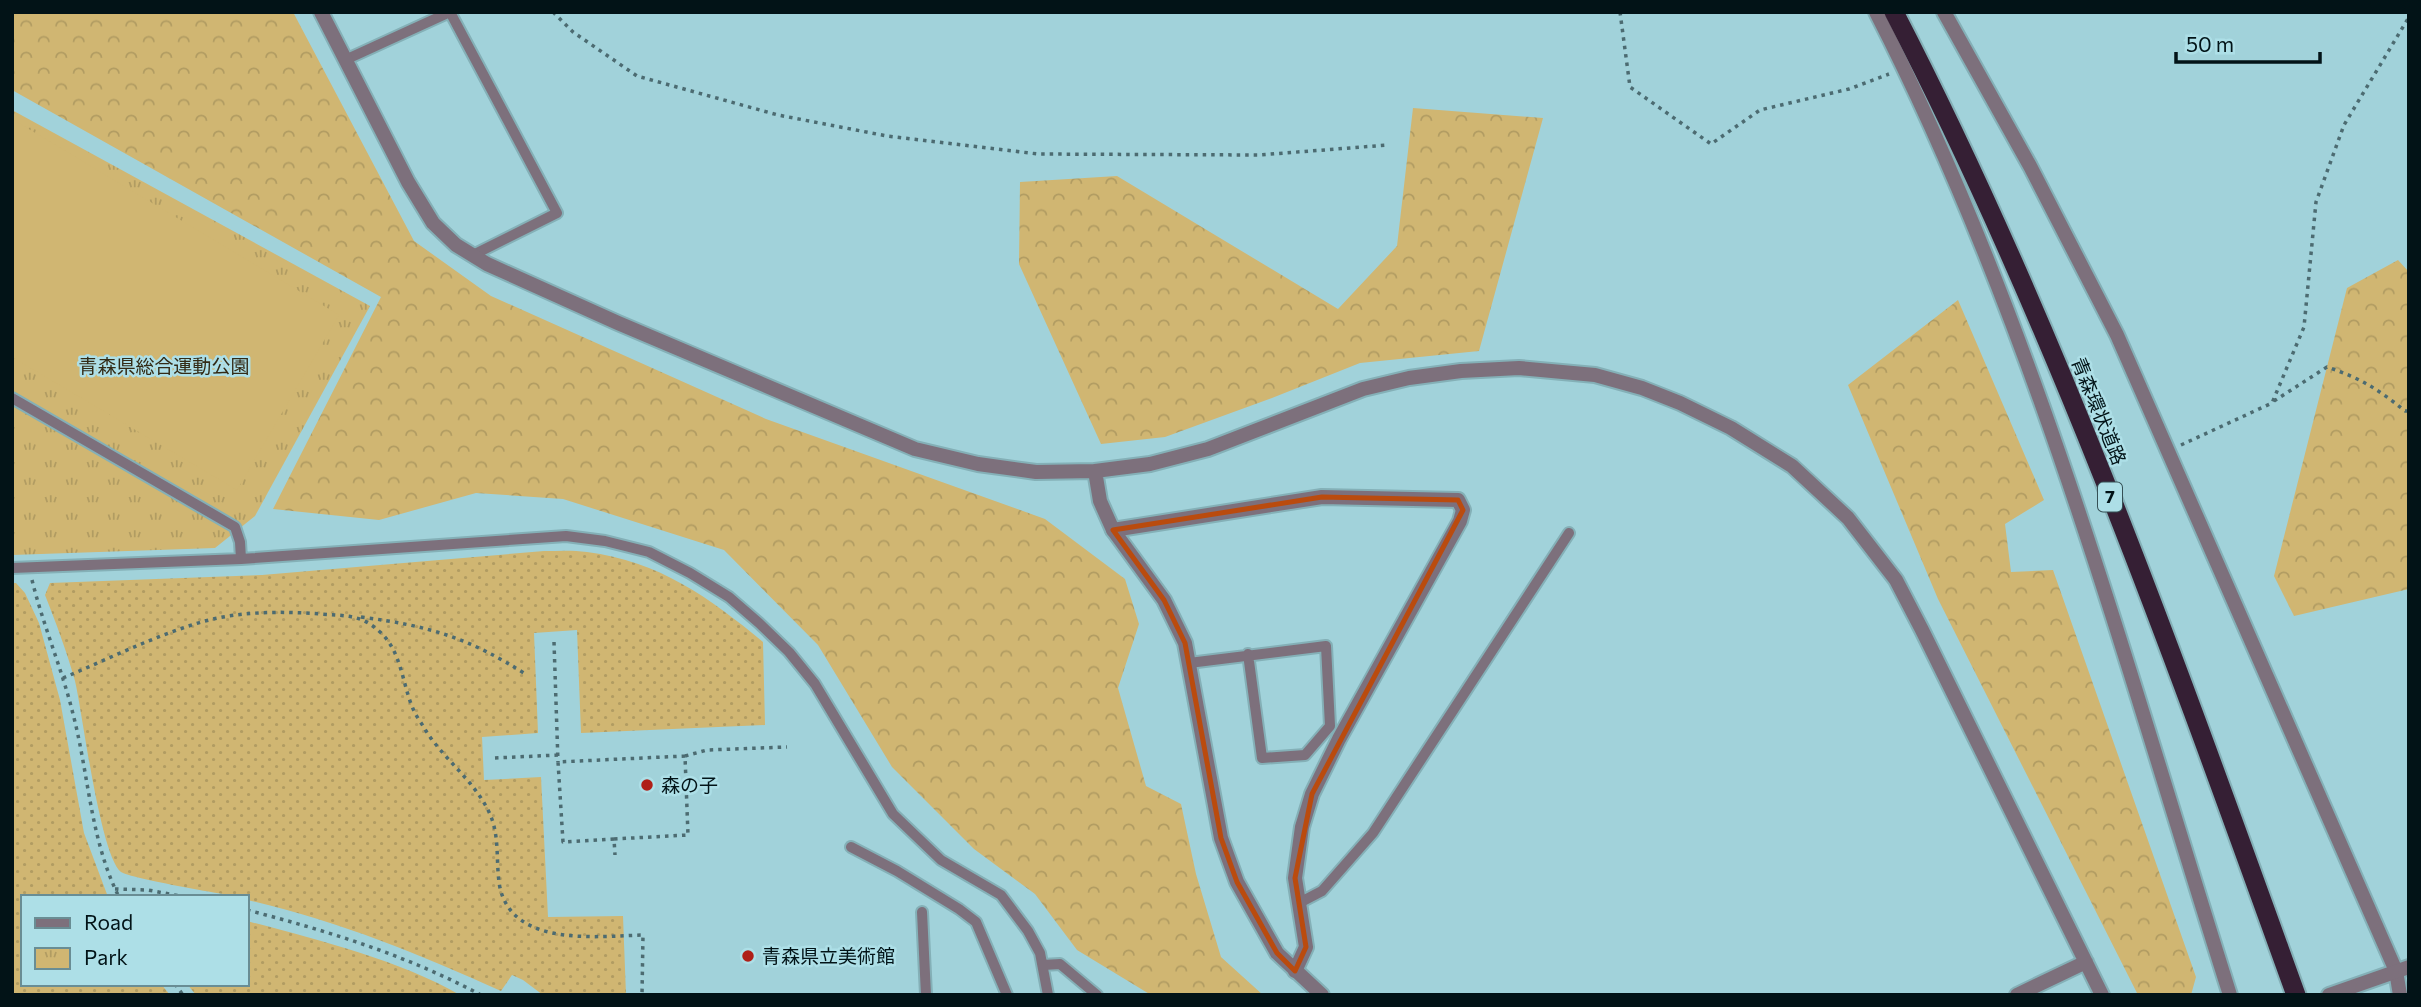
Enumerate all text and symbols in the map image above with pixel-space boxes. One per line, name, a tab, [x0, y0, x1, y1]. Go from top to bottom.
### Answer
scale bar	[2176, 21, 2320, 65]
text: 50 m	[2186, 31, 2234, 56]
park label: 青森県総合運動公園	[78, 354, 250, 377]
street label: 青森環状道路	[2067, 354, 2131, 468]
road number: 7	[2098, 482, 2122, 512]
place label: 森の子	[661, 773, 718, 796]
marker: 森の子	[639, 777, 655, 793]
legend	[21, 895, 248, 986]
text: Road	[84, 909, 133, 934]
text: Park	[84, 944, 128, 969]
place label: 青森県立美術館	[762, 944, 895, 967]
marker: 青森県立美術館	[740, 948, 756, 964]

